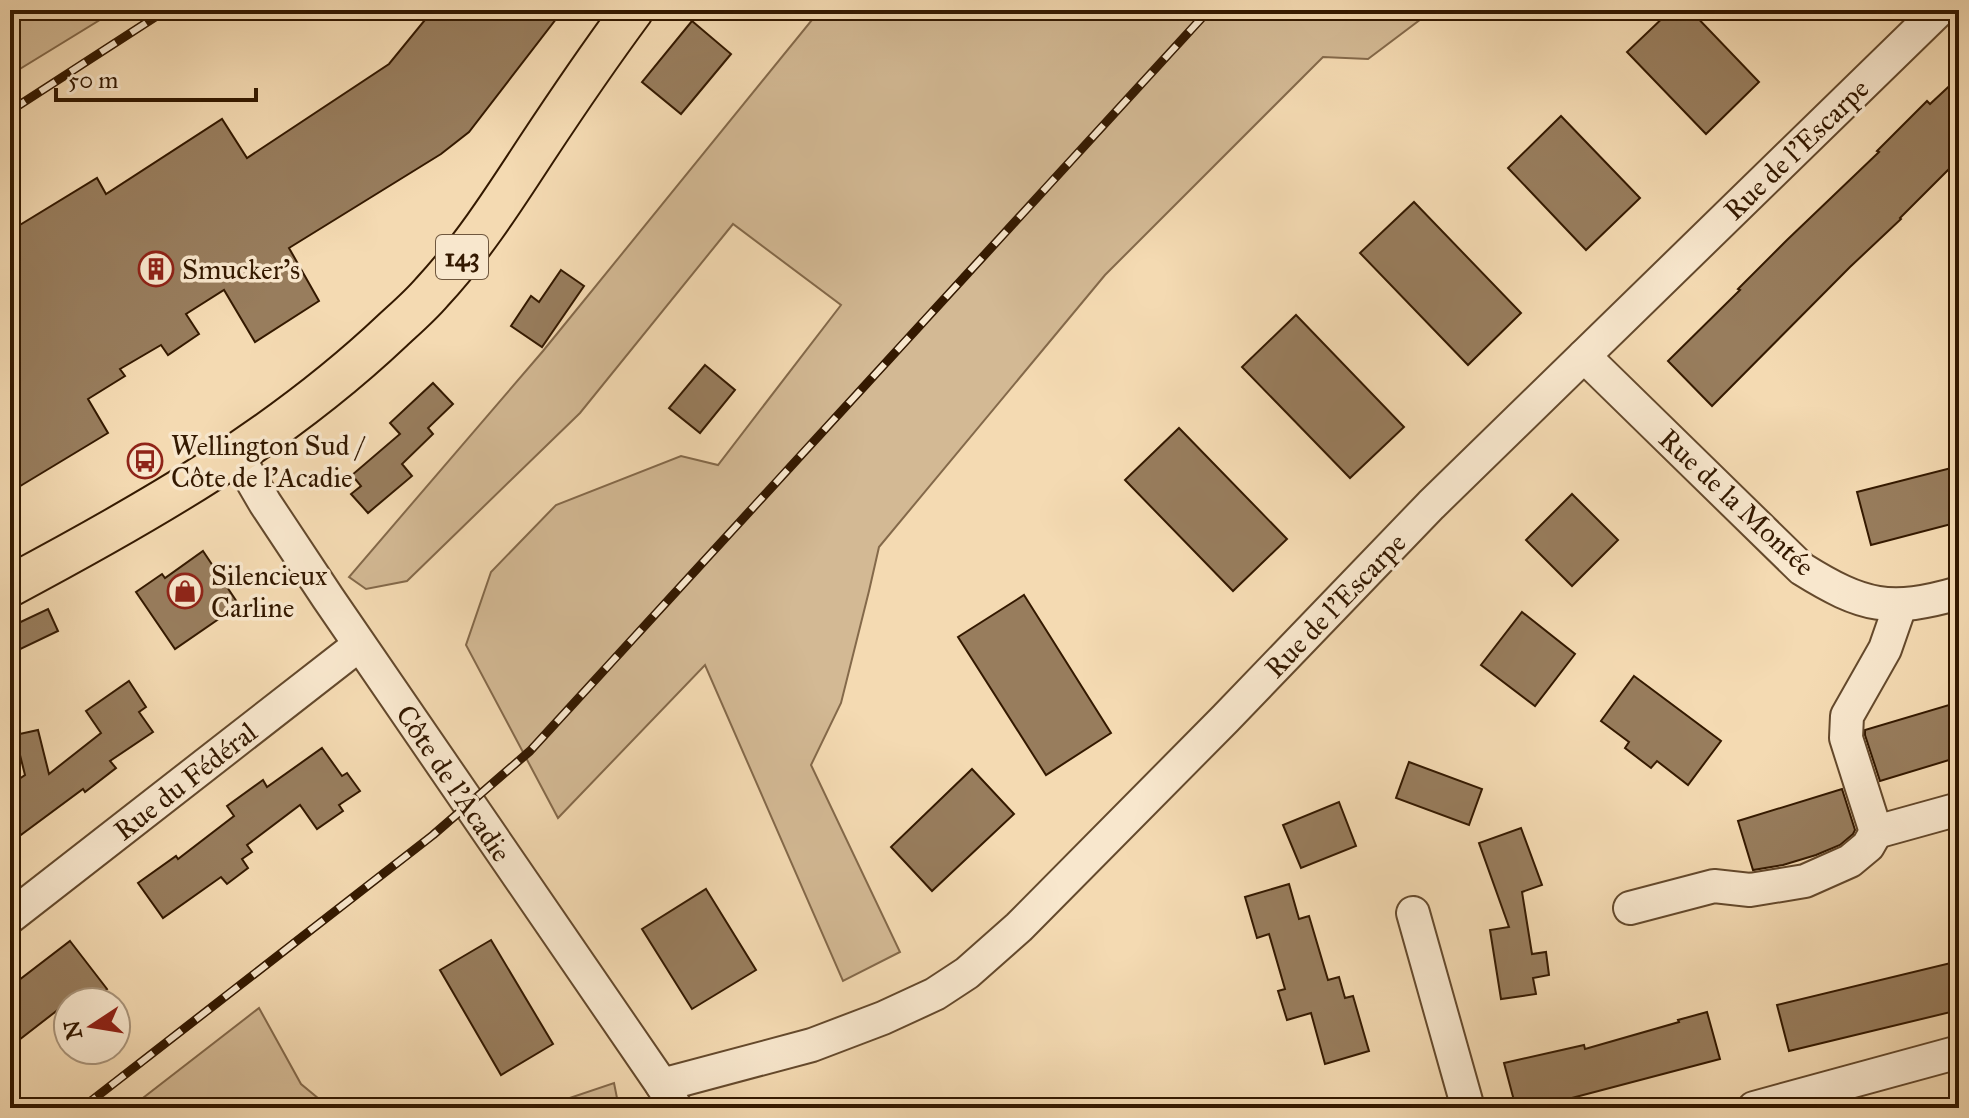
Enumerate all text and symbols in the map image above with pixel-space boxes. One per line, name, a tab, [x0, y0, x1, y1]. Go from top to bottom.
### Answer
scale bar	[56, 52, 256, 102]
text: 50 m	[68, 65, 118, 95]
street label: Rue de l'Escarpe	[1716, 71, 1876, 227]
road number: 143	[436, 235, 488, 279]
building icon: Smucker's	[137, 250, 175, 288]
place label: Smucker's	[182, 252, 300, 287]
street label: Rue de la Montée	[1651, 421, 1822, 583]
place label: Wellington Sud / Côte de l'Acadie	[171, 428, 366, 495]
bus stop icon: Wellington Sud / Côte de l'Acadie	[126, 442, 164, 480]
street label: Rue de l'Escarpe	[1257, 525, 1413, 685]
place label: Silencieux Carline	[211, 558, 328, 625]
shop icon: Silencieux Carline	[166, 572, 204, 610]
street label: Côte de l'Acadie	[388, 698, 519, 868]
street label: Rue du Fédéral	[107, 714, 264, 848]
north arrow	[52, 986, 132, 1066]
text: N	[58, 1018, 88, 1042]

